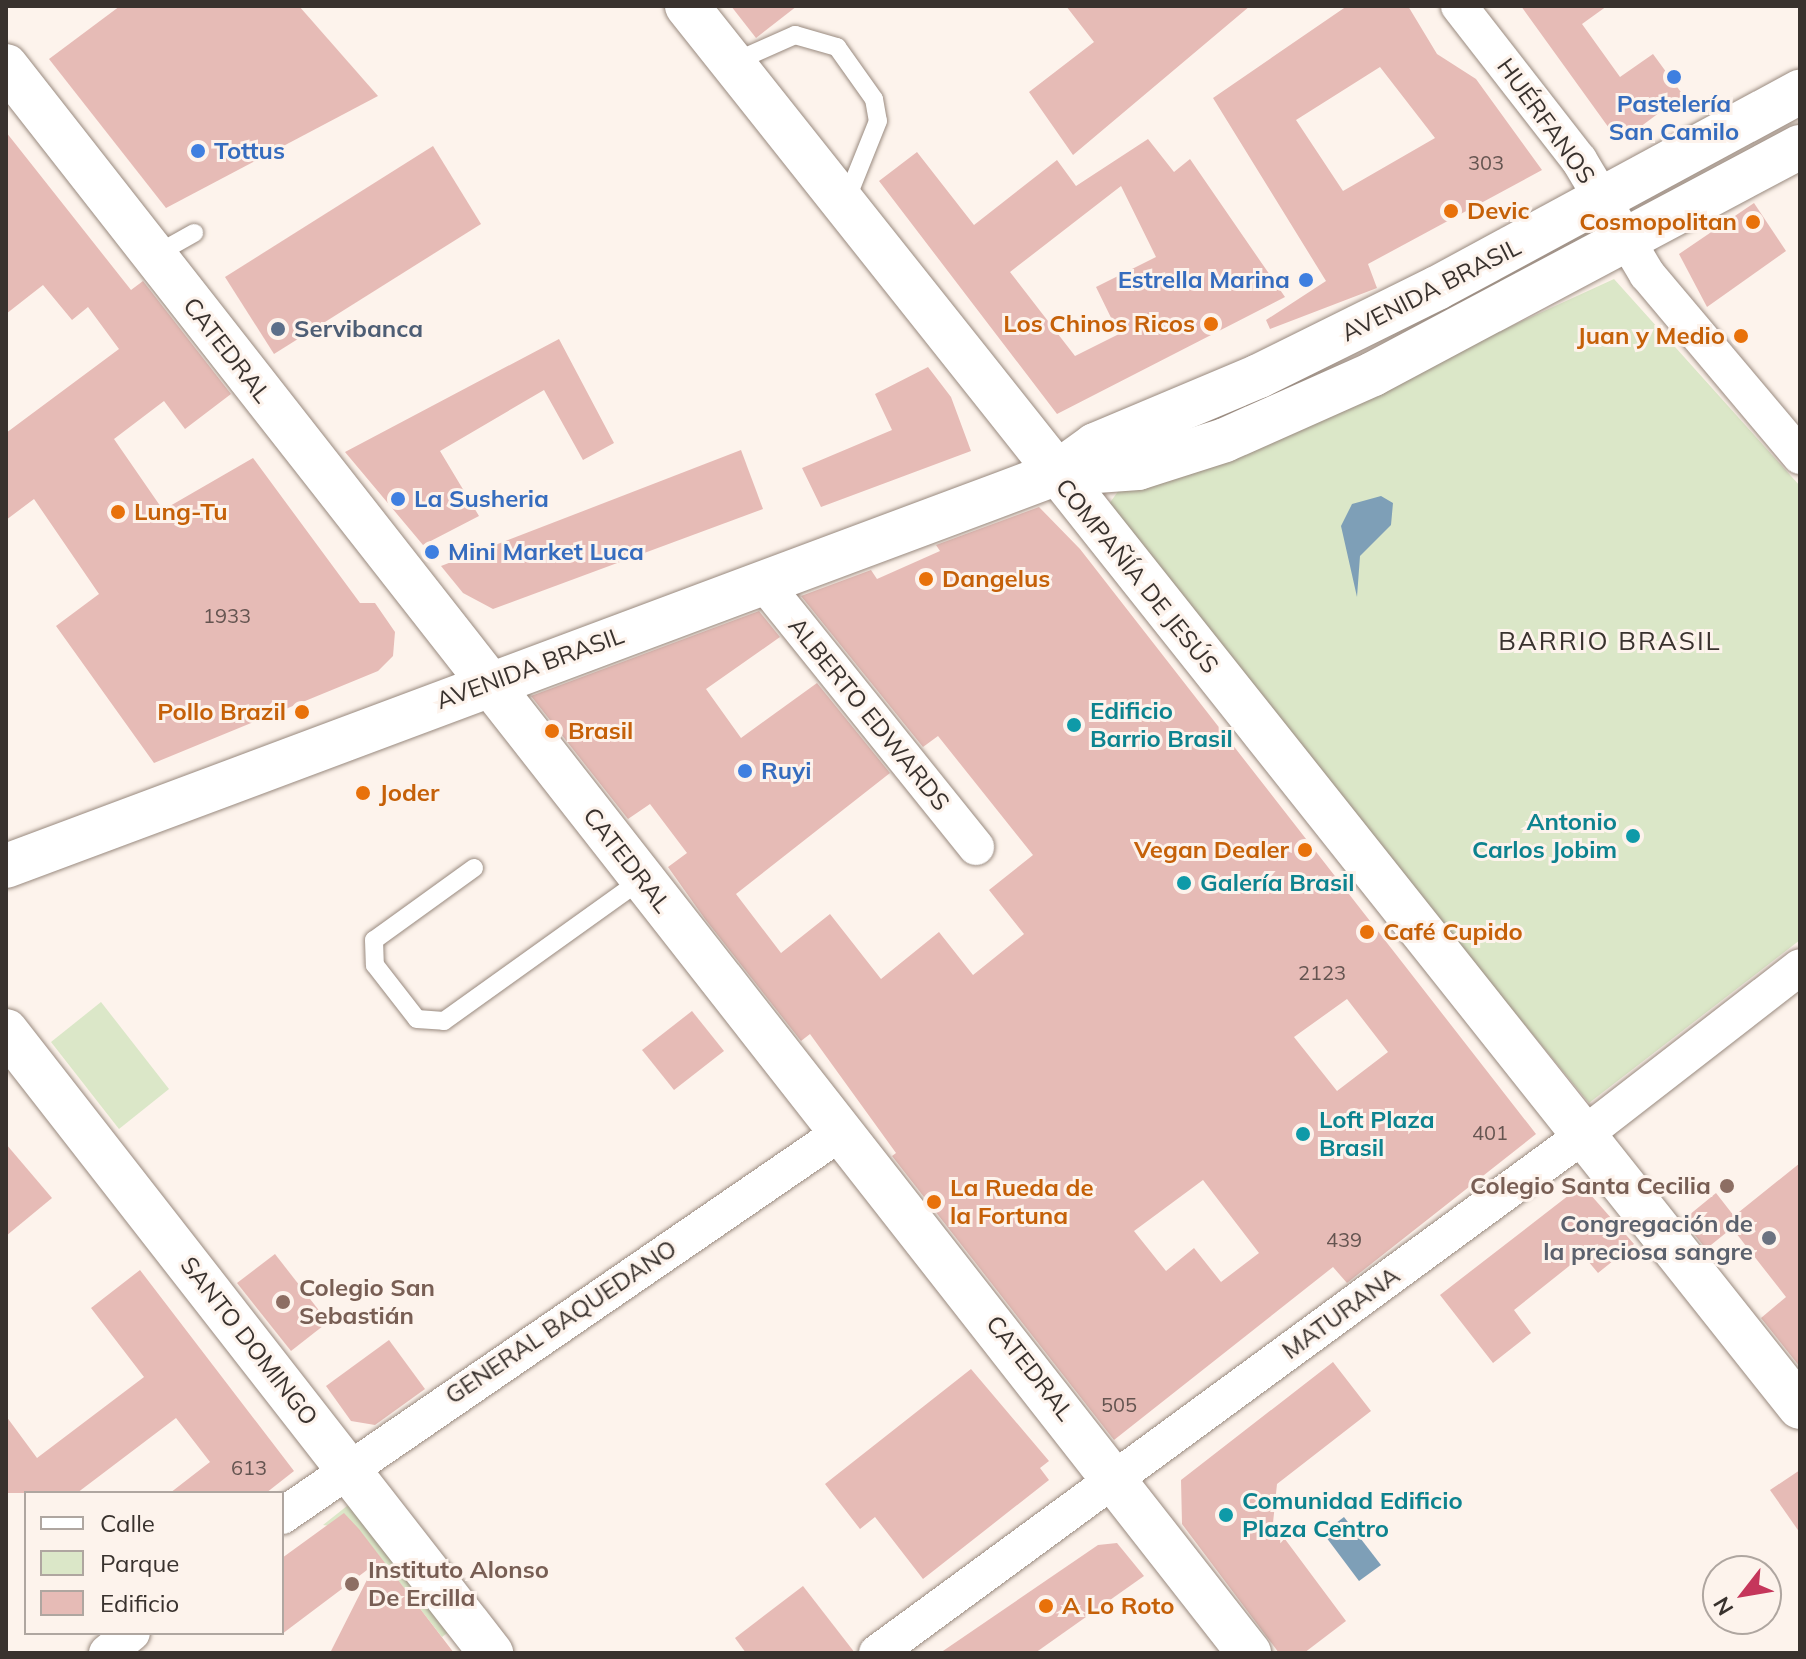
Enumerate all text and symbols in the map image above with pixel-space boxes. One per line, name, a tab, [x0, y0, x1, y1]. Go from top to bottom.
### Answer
street label: HUÉRFANOS	[1491, 53, 1601, 189]
marker: Pastelería San Camilo	[1665, 68, 1683, 86]
place label: Pastelería San Camilo	[1609, 90, 1739, 146]
place label: Tottus	[214, 137, 285, 165]
marker: Tottus	[189, 142, 207, 160]
house number: 303	[1468, 150, 1504, 174]
place label: Devic	[1467, 197, 1530, 225]
marker: Devic	[1442, 202, 1460, 220]
place label: Cosmopolitan	[1579, 208, 1737, 236]
marker: Cosmopolitan	[1744, 213, 1762, 231]
street label: AVENIDA BRASIL	[1337, 232, 1525, 348]
place label: Estrella Marina	[1118, 266, 1290, 294]
marker: Estrella Marina	[1297, 271, 1315, 289]
street label: CATEDRAL	[177, 292, 277, 408]
place label: Los Chinos Ricos	[1003, 310, 1195, 338]
place label: Servibanca	[294, 315, 423, 343]
marker: Los Chinos Ricos	[1202, 315, 1220, 333]
marker: Servibanca	[269, 320, 287, 338]
place label: Juan y Medio	[1577, 322, 1725, 350]
marker: Juan y Medio	[1732, 327, 1750, 345]
street label: COMPAÑÍA DE JESÚS	[1050, 473, 1224, 679]
place label: La Susheria	[414, 485, 549, 513]
marker: La Susheria	[389, 490, 407, 508]
place label: Lung-Tu	[134, 498, 228, 526]
marker: Lung-Tu	[109, 503, 127, 521]
place label: Mini Market Luca	[448, 538, 644, 566]
marker: Mini Market Luca	[423, 543, 441, 561]
place label: Dangelus	[942, 565, 1050, 593]
marker: Dangelus	[917, 570, 935, 588]
house number: 1933	[203, 603, 251, 627]
street label: ALBERTO EDWARDS	[782, 612, 956, 816]
street label: AVENIDA BRASIL	[432, 621, 628, 715]
district label: BARRIO BRASIL	[1498, 625, 1722, 657]
place label: Edificio Barrio Brasil	[1090, 697, 1233, 753]
place label: Pollo Brazil	[157, 698, 286, 726]
marker: Pollo Brazil	[293, 703, 311, 721]
marker: Edificio Barrio Brasil	[1065, 716, 1083, 734]
place label: Brasil	[568, 717, 633, 745]
marker: Brasil	[543, 722, 561, 740]
place label: Ruyi	[761, 757, 811, 785]
marker: Ruyi	[736, 762, 754, 780]
place label: Joder	[379, 779, 439, 807]
marker: Joder	[354, 784, 372, 802]
street label: CATEDRAL	[577, 802, 677, 918]
place label: Antonio Carlos Jobim	[1472, 808, 1617, 864]
marker: Antonio Carlos Jobim	[1624, 827, 1642, 845]
place label: Vegan Dealer	[1134, 836, 1289, 864]
marker: Vegan Dealer	[1296, 841, 1314, 859]
place label: Galería Brasil	[1200, 869, 1355, 897]
marker: Galería Brasil	[1175, 874, 1193, 892]
place label: Café Cupido	[1383, 918, 1523, 946]
marker: Café Cupido	[1358, 923, 1376, 941]
house number: 2123	[1298, 960, 1346, 984]
place label: Loft Plaza Brasil	[1319, 1106, 1435, 1162]
house number: 401	[1472, 1120, 1508, 1144]
marker: Loft Plaza Brasil	[1294, 1125, 1312, 1143]
place label: Colegio Santa Cecilia	[1470, 1172, 1711, 1200]
place label: La Rueda de la Fortuna	[950, 1174, 1094, 1230]
marker: Colegio Santa Cecilia	[1718, 1177, 1736, 1195]
marker: La Rueda de la Fortuna	[925, 1193, 943, 1211]
place label: Congregación de la preciosa sangre	[1543, 1210, 1753, 1266]
house number: 439	[1326, 1227, 1362, 1251]
marker: Congregación de la preciosa sangre	[1760, 1229, 1778, 1247]
street label: GENERAL BAQUEDANO	[440, 1234, 682, 1410]
street label: SANTO DOMINGO	[174, 1251, 324, 1431]
street label: MATURANA	[1277, 1261, 1405, 1365]
place label: Colegio San Sebastián	[299, 1274, 435, 1330]
marker: Colegio San Sebastián	[274, 1293, 292, 1311]
street label: CATEDRAL	[980, 1310, 1080, 1426]
house number: 505	[1101, 1392, 1137, 1416]
house number: 613	[231, 1455, 267, 1479]
place label: Comunidad Edificio Plaza Centro	[1242, 1487, 1463, 1543]
legend	[24, 1491, 284, 1635]
marker: Comunidad Edificio Plaza Centro	[1217, 1506, 1235, 1524]
text: Calle	[100, 1508, 155, 1538]
text: Parque	[100, 1548, 179, 1578]
north arrow	[1702, 1555, 1782, 1635]
place label: Instituto Alonso De Ercilla	[368, 1556, 549, 1612]
marker: Instituto Alonso De Ercilla	[343, 1575, 361, 1593]
text: Edificio	[100, 1588, 179, 1618]
place label: A Lo Roto	[1062, 1592, 1174, 1620]
text: N	[1707, 1592, 1739, 1621]
marker: A Lo Roto	[1037, 1597, 1055, 1615]

